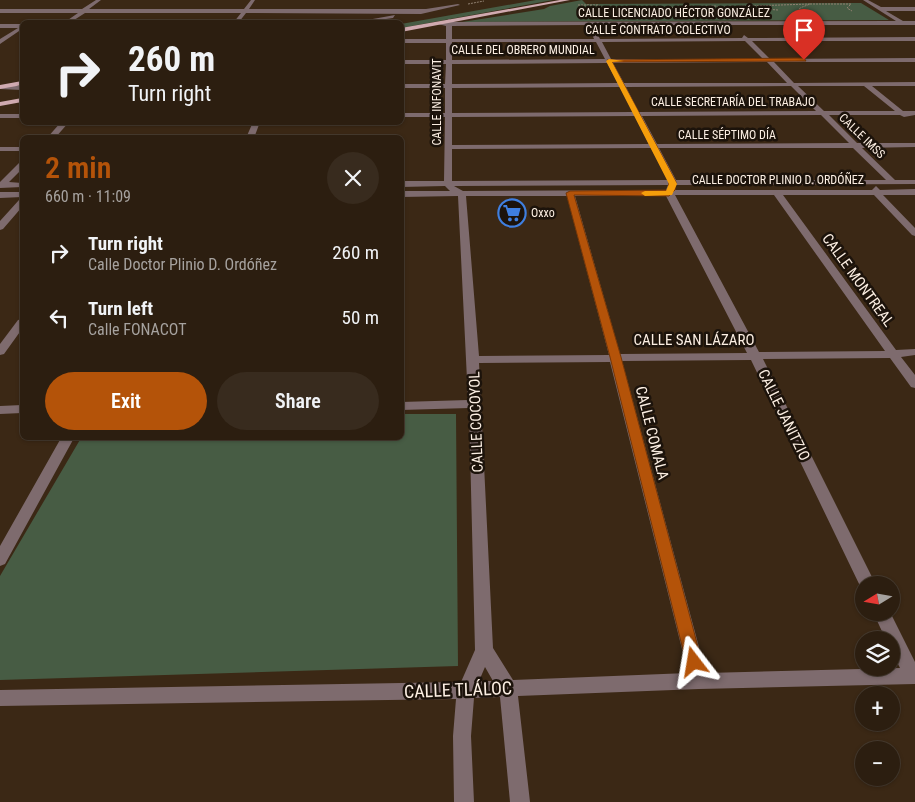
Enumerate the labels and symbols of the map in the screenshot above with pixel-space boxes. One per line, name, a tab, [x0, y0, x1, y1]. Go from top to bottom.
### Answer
street label: CALLE LICENCIADO HÉCTOR GONZÁLEZ	[578, 5, 770, 20]
pin	[783, 9, 825, 60]
street label: CALLE CONTRATO COLECTIVO	[585, 23, 731, 37]
street label: CALLE DEL OBRERO MUNDIAL	[451, 43, 595, 57]
street label: CALLE INFONAVIT	[430, 58, 444, 146]
street label: CALLE SECRETARÍA DEL TRABAJO	[651, 94, 815, 109]
street label: CALLE IMSS	[836, 111, 888, 161]
street label: CALLE SÉPTIMO DÍA	[678, 127, 776, 142]
street label: CALLE DOCTOR PLINIO D. ORDÓÑEZ	[692, 171, 864, 187]
supermarket icon: Oxxo	[497, 198, 527, 228]
place label: Oxxo	[531, 206, 555, 220]
street label: CALLE MONTREAL	[818, 230, 898, 330]
street label: CALLE SAN LÁZARO	[634, 331, 754, 349]
street label: CALLE JANITZIO	[754, 366, 814, 464]
street label: CALLE COCOYOL	[465, 371, 487, 473]
street label: CALLE COMALA	[632, 384, 672, 482]
north arrow	[855, 576, 900, 621]
position arrow	[667, 635, 719, 687]
street label: CALLE TLÁLOC	[404, 677, 512, 702]

